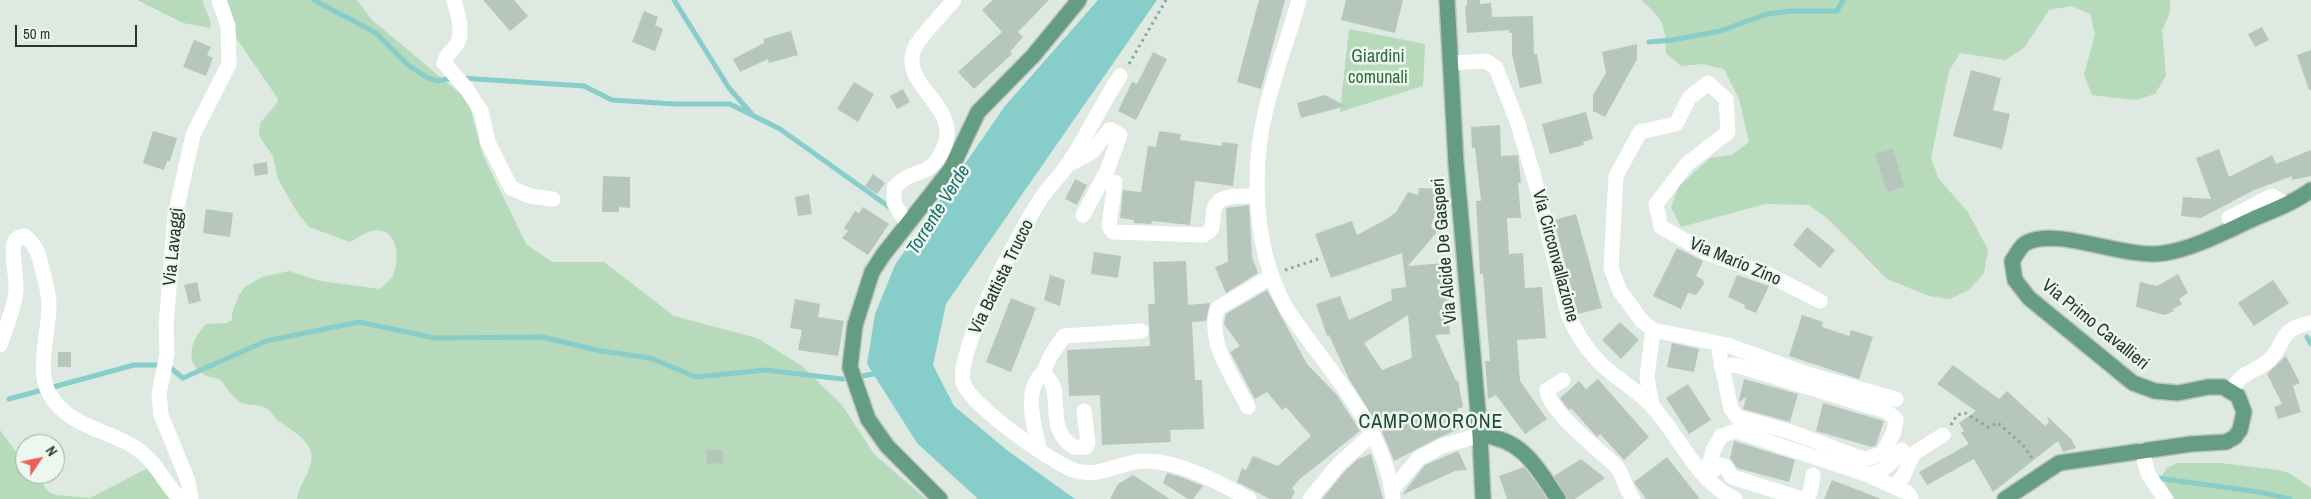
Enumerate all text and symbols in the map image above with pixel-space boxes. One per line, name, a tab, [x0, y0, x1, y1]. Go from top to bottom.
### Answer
scale bar	[18, 15, 140, 47]
text: 50 m	[23, 23, 50, 44]
park label: Giardini comunali	[1348, 46, 1408, 88]
water label: Torrente Verde	[902, 161, 976, 259]
street label: Via Alcide De Gasperi	[1428, 177, 1462, 325]
street label: Via Circonvallazione	[1527, 188, 1583, 324]
street label: Via Lavaggi	[159, 207, 189, 287]
street label: Via Battista Trucco	[965, 216, 1039, 338]
street label: Via Mario Zino	[1686, 233, 1784, 291]
street label: Via Primo Cavallieri	[2037, 275, 2153, 375]
district label: CAMPOMORONE	[1357, 411, 1505, 435]
north arrow	[15, 434, 65, 484]
text: N	[42, 443, 61, 460]

